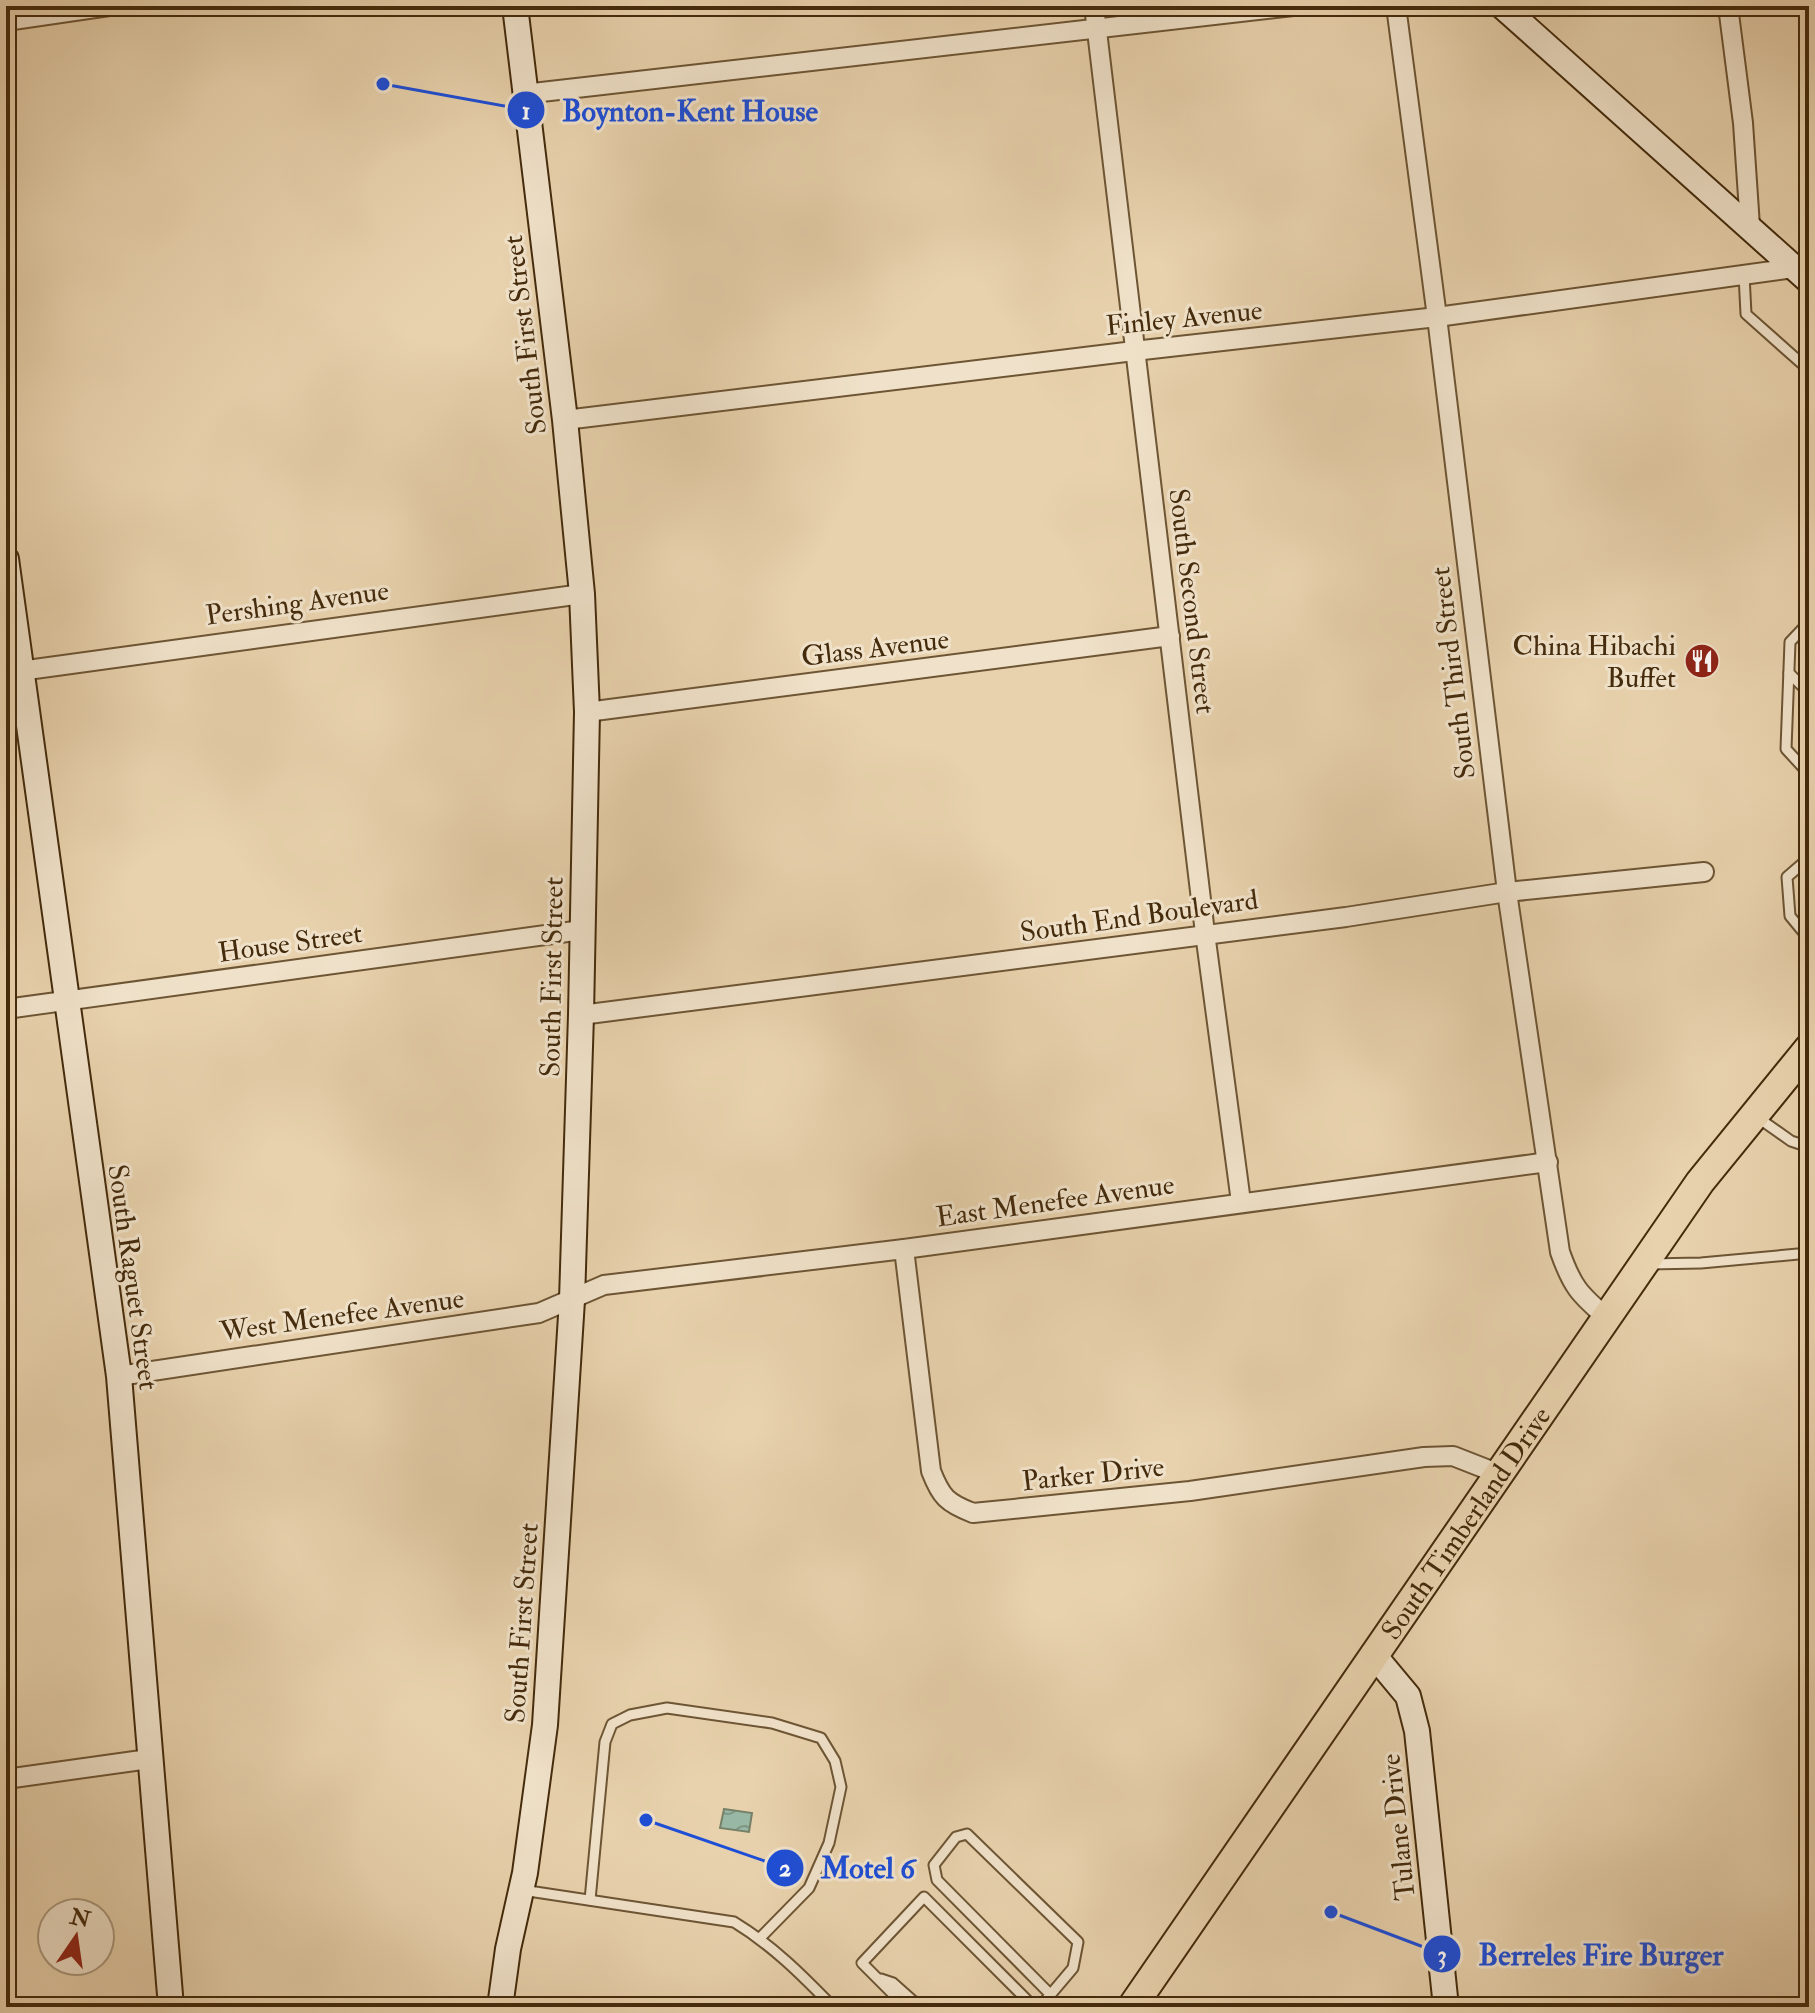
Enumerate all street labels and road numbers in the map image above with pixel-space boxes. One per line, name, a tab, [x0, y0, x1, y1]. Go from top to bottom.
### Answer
street label: South First Street	[496, 233, 555, 436]
street label: Finley Avenue	[1104, 293, 1264, 344]
street label: South Second Street	[1160, 487, 1223, 716]
street label: South Third Street	[1423, 565, 1484, 781]
street label: Pershing Avenue	[203, 573, 391, 634]
street label: Glass Avenue	[799, 622, 951, 675]
street label: South First Street	[533, 877, 572, 1078]
street label: South End Boulevard	[1018, 882, 1261, 951]
street label: House Street	[216, 916, 365, 971]
street label: South Raguet Street	[99, 1162, 166, 1392]
street label: East Menefee Avenue	[934, 1167, 1177, 1236]
street label: West Menefee Avenue	[217, 1281, 467, 1350]
street label: South Timberland Drive	[1374, 1400, 1559, 1647]
street label: Parker Drive	[1020, 1450, 1166, 1499]
street label: South First Street	[498, 1522, 547, 1724]
street label: Tulane Drive	[1373, 1752, 1424, 1902]

